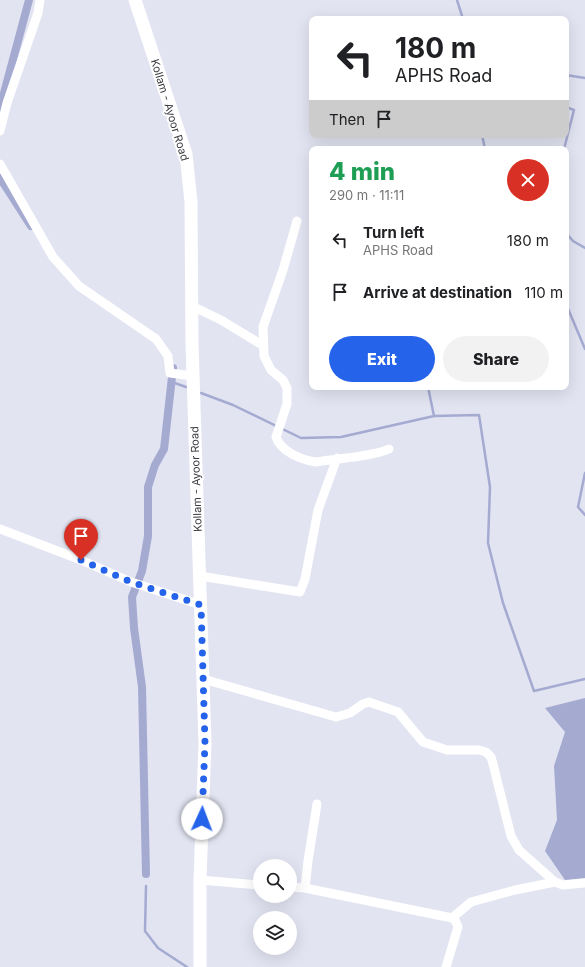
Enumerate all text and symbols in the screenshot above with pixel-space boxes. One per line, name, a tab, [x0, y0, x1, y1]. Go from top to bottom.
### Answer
text: 180 m	[395, 31, 476, 65]
icon: left	[329, 32, 381, 84]
street label: Kollam - Ayoor Road	[148, 57, 192, 163]
text: APHS Road	[395, 65, 492, 86]
icon: arrive	[373, 108, 395, 130]
text: Then	[329, 110, 365, 129]
text: 4 min	[329, 157, 395, 186]
button: close	[507, 159, 549, 201]
text: 290 m · 11:11	[329, 187, 404, 203]
text: Turn left	[363, 223, 424, 242]
icon: left	[329, 229, 351, 251]
text: 180 m	[507, 231, 549, 250]
text: APHS Road	[363, 242, 433, 258]
icon: arrive	[329, 281, 351, 303]
text: Arrive at destination	[363, 283, 512, 302]
text: 110 m	[524, 283, 563, 302]
button: Exit	[329, 336, 435, 382]
button: Share	[443, 336, 549, 382]
street label: Kollam - Ayoor Road	[187, 426, 205, 532]
pin	[64, 519, 98, 560]
icon: arrive	[70, 525, 92, 547]
position arrow	[181, 798, 223, 840]
map controls	[253, 859, 297, 955]
button: search	[253, 859, 297, 903]
button: layers	[253, 911, 297, 955]

